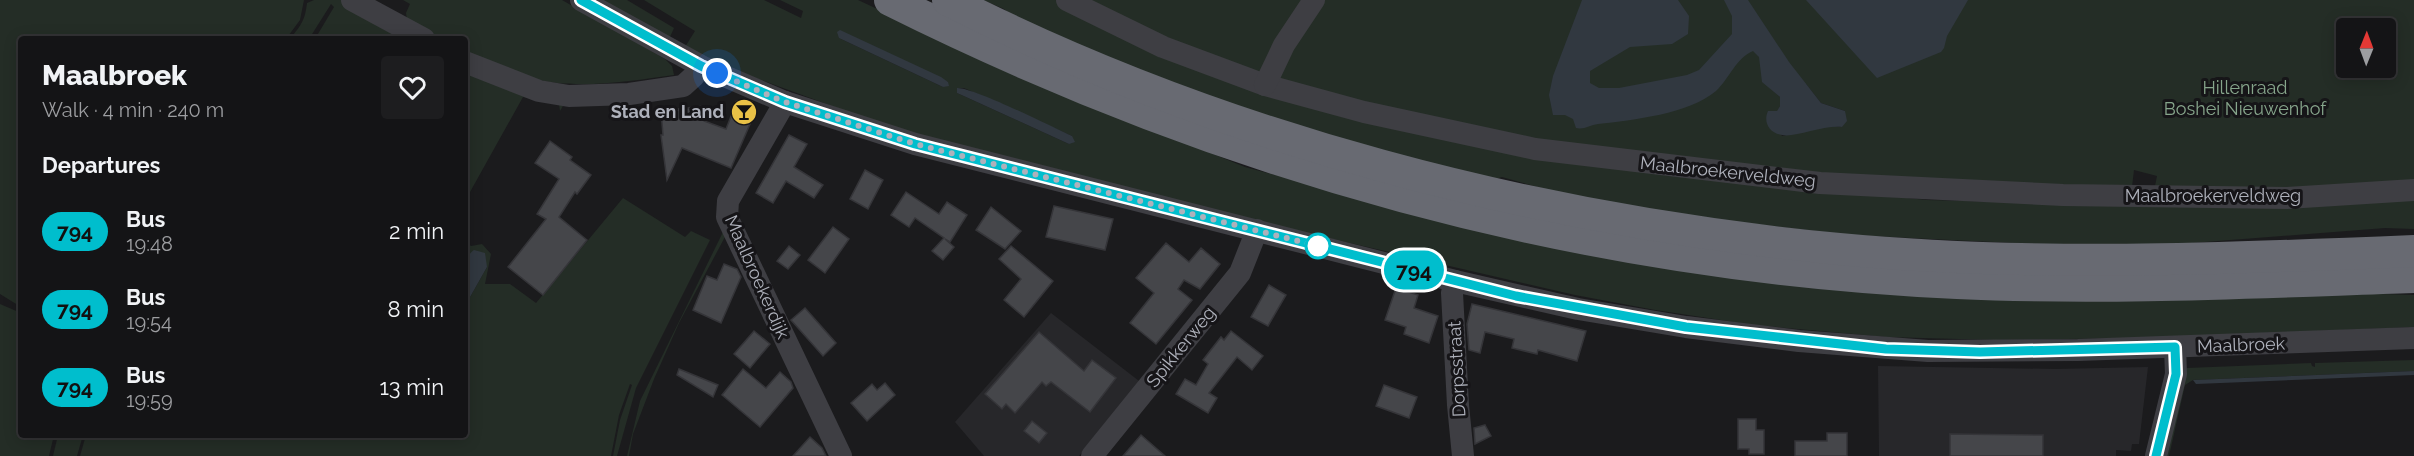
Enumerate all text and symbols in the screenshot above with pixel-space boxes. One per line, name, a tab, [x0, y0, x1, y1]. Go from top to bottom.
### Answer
north arrow	[2336, 18, 2396, 78]
map controls	[2336, 18, 2396, 78]
button: heart	[381, 56, 444, 119]
your location	[702, 58, 732, 88]
text: Maalbroek	[42, 59, 187, 92]
park label: Hillenraad Boshei Nieuwenhof	[2164, 77, 2327, 119]
bar icon: Stad en Land	[729, 97, 759, 127]
text: Walk · 4 min · 240 m	[42, 98, 224, 122]
place label: Stad en Land	[611, 101, 724, 122]
text: Departures	[42, 152, 160, 178]
street label: Maalbroekerveldweg	[1639, 152, 1817, 191]
street label: Maalbroekerveldweg	[2125, 185, 2301, 206]
text: Bus	[126, 206, 165, 232]
street label: Maalbroekerdijk	[721, 212, 794, 342]
text: 2 min	[389, 218, 444, 244]
text: 794	[57, 219, 93, 244]
text: 19:48	[126, 232, 173, 256]
unlabelled marker	[1305, 233, 1331, 259]
line badge: 794	[1380, 250, 1448, 290]
text: 794	[1396, 258, 1432, 283]
text: Bus	[126, 284, 165, 310]
text: 8 min	[388, 296, 444, 322]
text: 794	[57, 297, 93, 322]
street label: Spikkerweg	[1142, 302, 1219, 391]
text: 19:54	[126, 310, 172, 334]
street label: Dorpsstraat	[1443, 320, 1470, 418]
street label: Maalbroek	[2197, 332, 2286, 357]
text: Bus	[126, 362, 165, 388]
text: 13 min	[379, 374, 444, 400]
text: 794	[57, 375, 93, 400]
text: 19:59	[126, 388, 173, 412]

